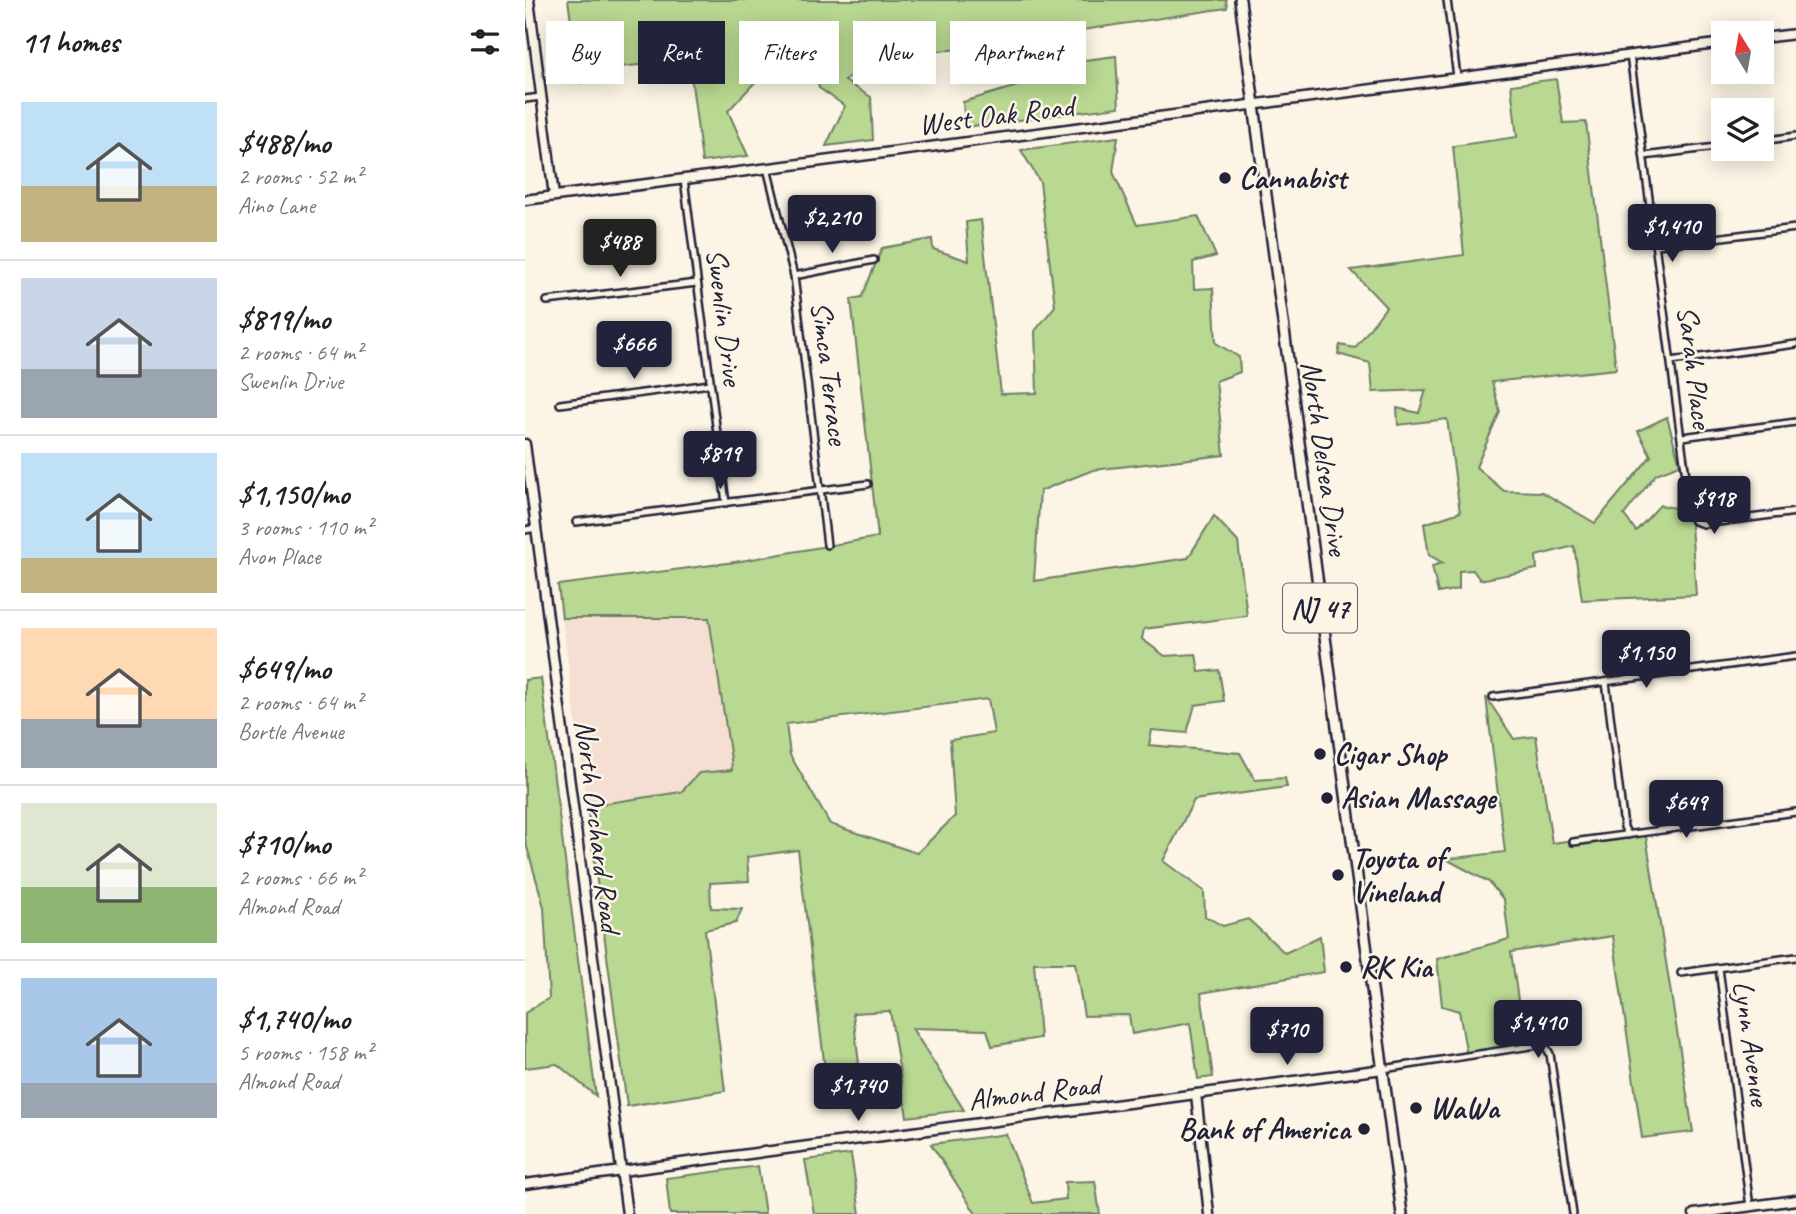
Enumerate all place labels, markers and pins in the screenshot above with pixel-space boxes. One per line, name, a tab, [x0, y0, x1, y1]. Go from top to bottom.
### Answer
place label: Cannabist	[1239, 159, 1349, 197]
marker: Cannabist	[1217, 170, 1233, 186]
pin: $2,210	[775, 196, 889, 255]
pin: $1,410	[1615, 204, 1729, 264]
pin: $488	[579, 219, 661, 279]
pin: $666	[593, 322, 675, 381]
pin: $819	[679, 432, 761, 491]
pin: $918	[1673, 476, 1755, 536]
pin: $1,150	[1589, 630, 1703, 690]
place label: Cigar Shop	[1334, 735, 1449, 773]
marker: Cigar Shop	[1312, 746, 1328, 762]
place label: Asian Massage	[1341, 779, 1497, 817]
pin: $649	[1645, 780, 1727, 840]
marker: Asian Massage	[1319, 790, 1335, 806]
place label: Toyota of Vineland	[1352, 839, 1451, 911]
marker: Toyota of Vineland	[1330, 867, 1346, 883]
place label: RK Kia	[1360, 948, 1435, 986]
marker: RK Kia	[1338, 959, 1354, 975]
pin: $1,410	[1481, 1000, 1595, 1060]
pin: $710	[1246, 1007, 1328, 1067]
pin: $1,740	[801, 1064, 915, 1123]
place label: WaWa	[1430, 1089, 1502, 1127]
marker: WaWa	[1408, 1100, 1424, 1116]
place label: Bank of America	[1179, 1110, 1353, 1148]
marker: Bank of America	[1356, 1121, 1372, 1137]

